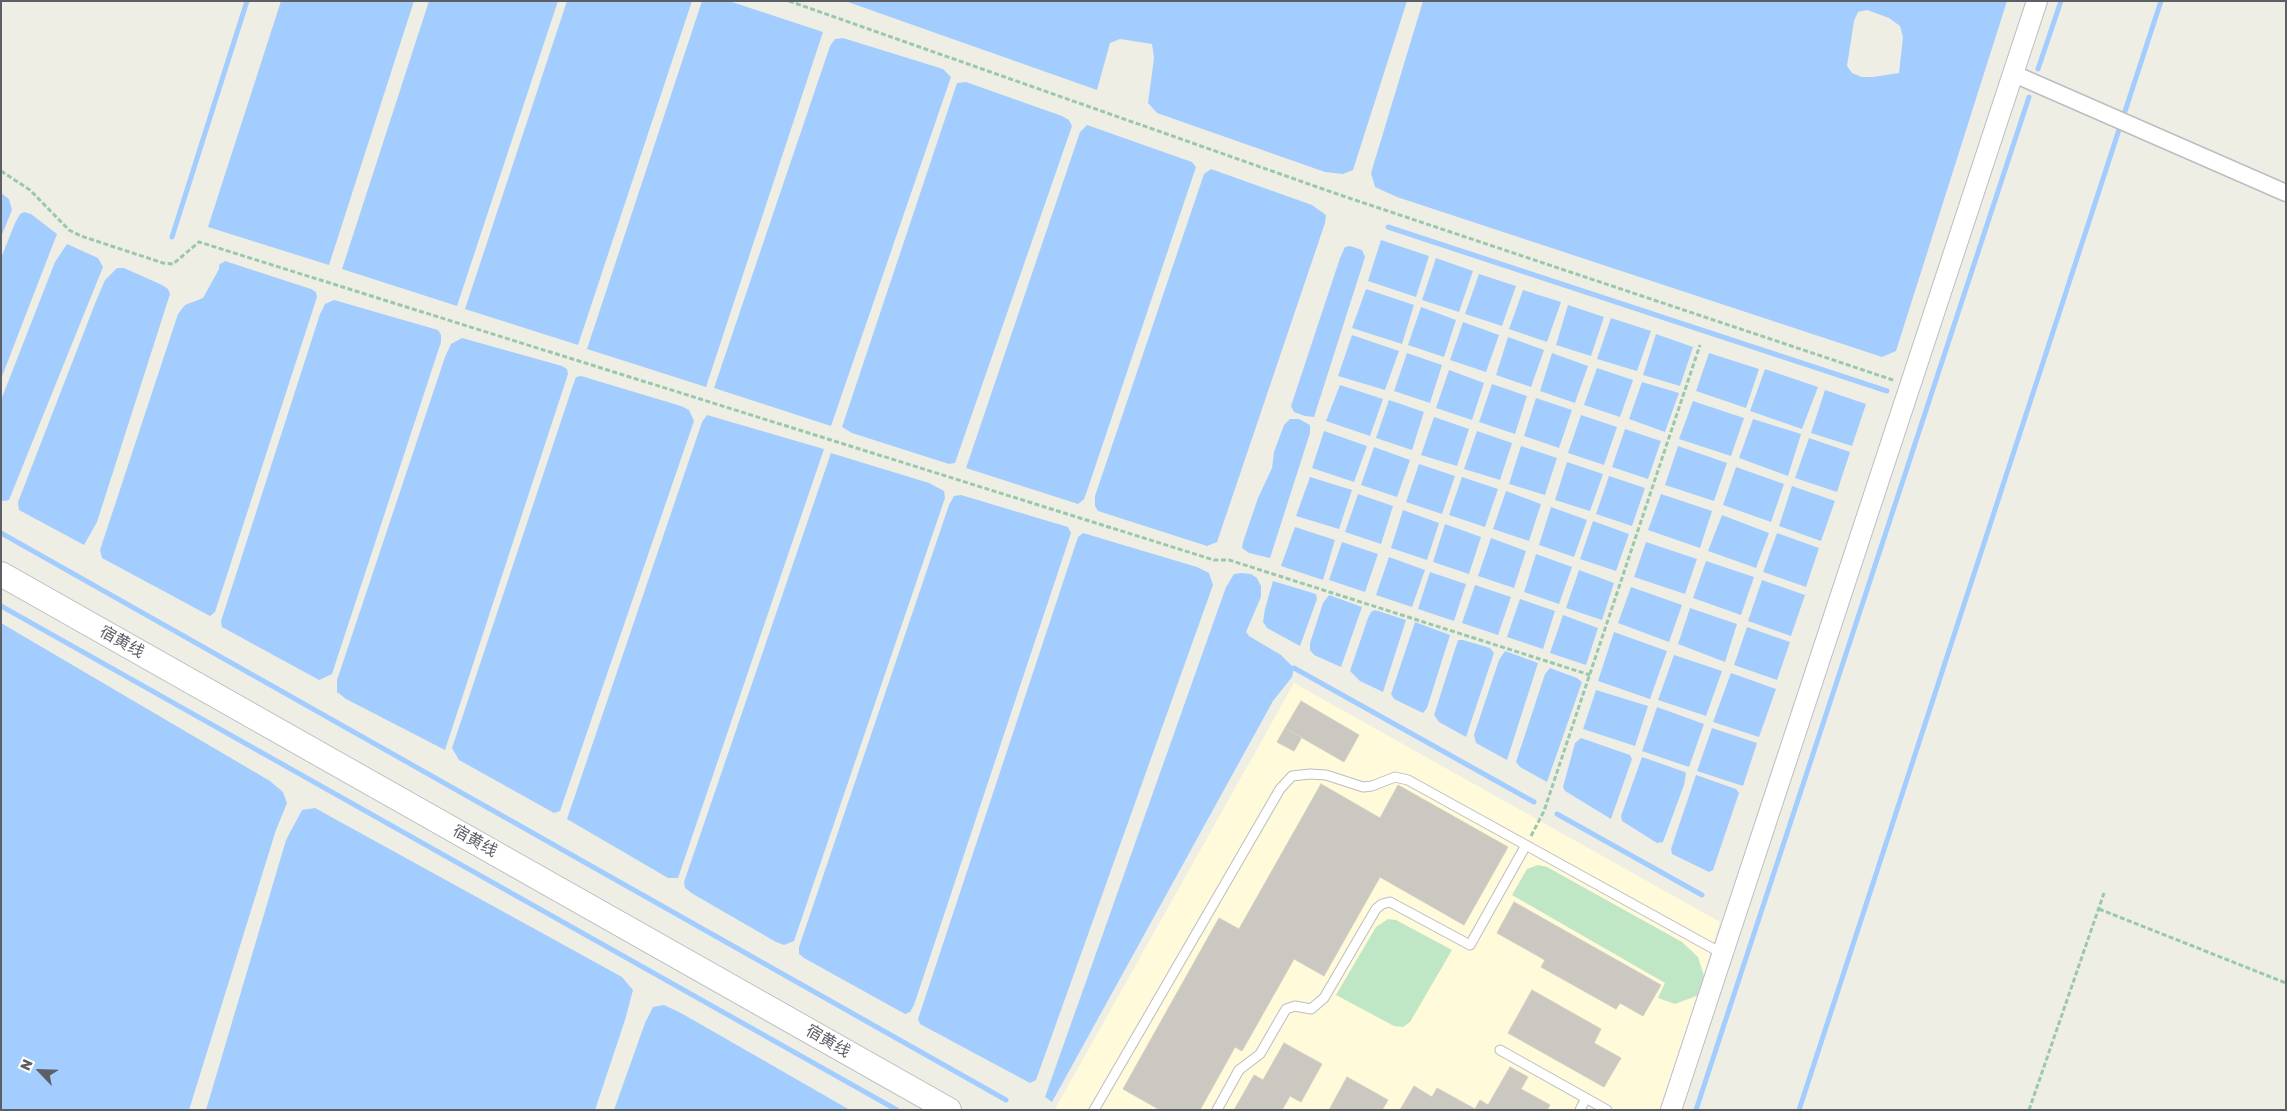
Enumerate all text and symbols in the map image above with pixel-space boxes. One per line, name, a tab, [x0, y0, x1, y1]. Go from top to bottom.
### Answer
street label: 宿黄线	[96, 622, 148, 662]
street label: 宿黄线	[449, 821, 501, 861]
street label: 宿黄线	[802, 1021, 854, 1061]
north arrow	[15, 1046, 65, 1096]
text: N	[16, 1056, 36, 1073]

